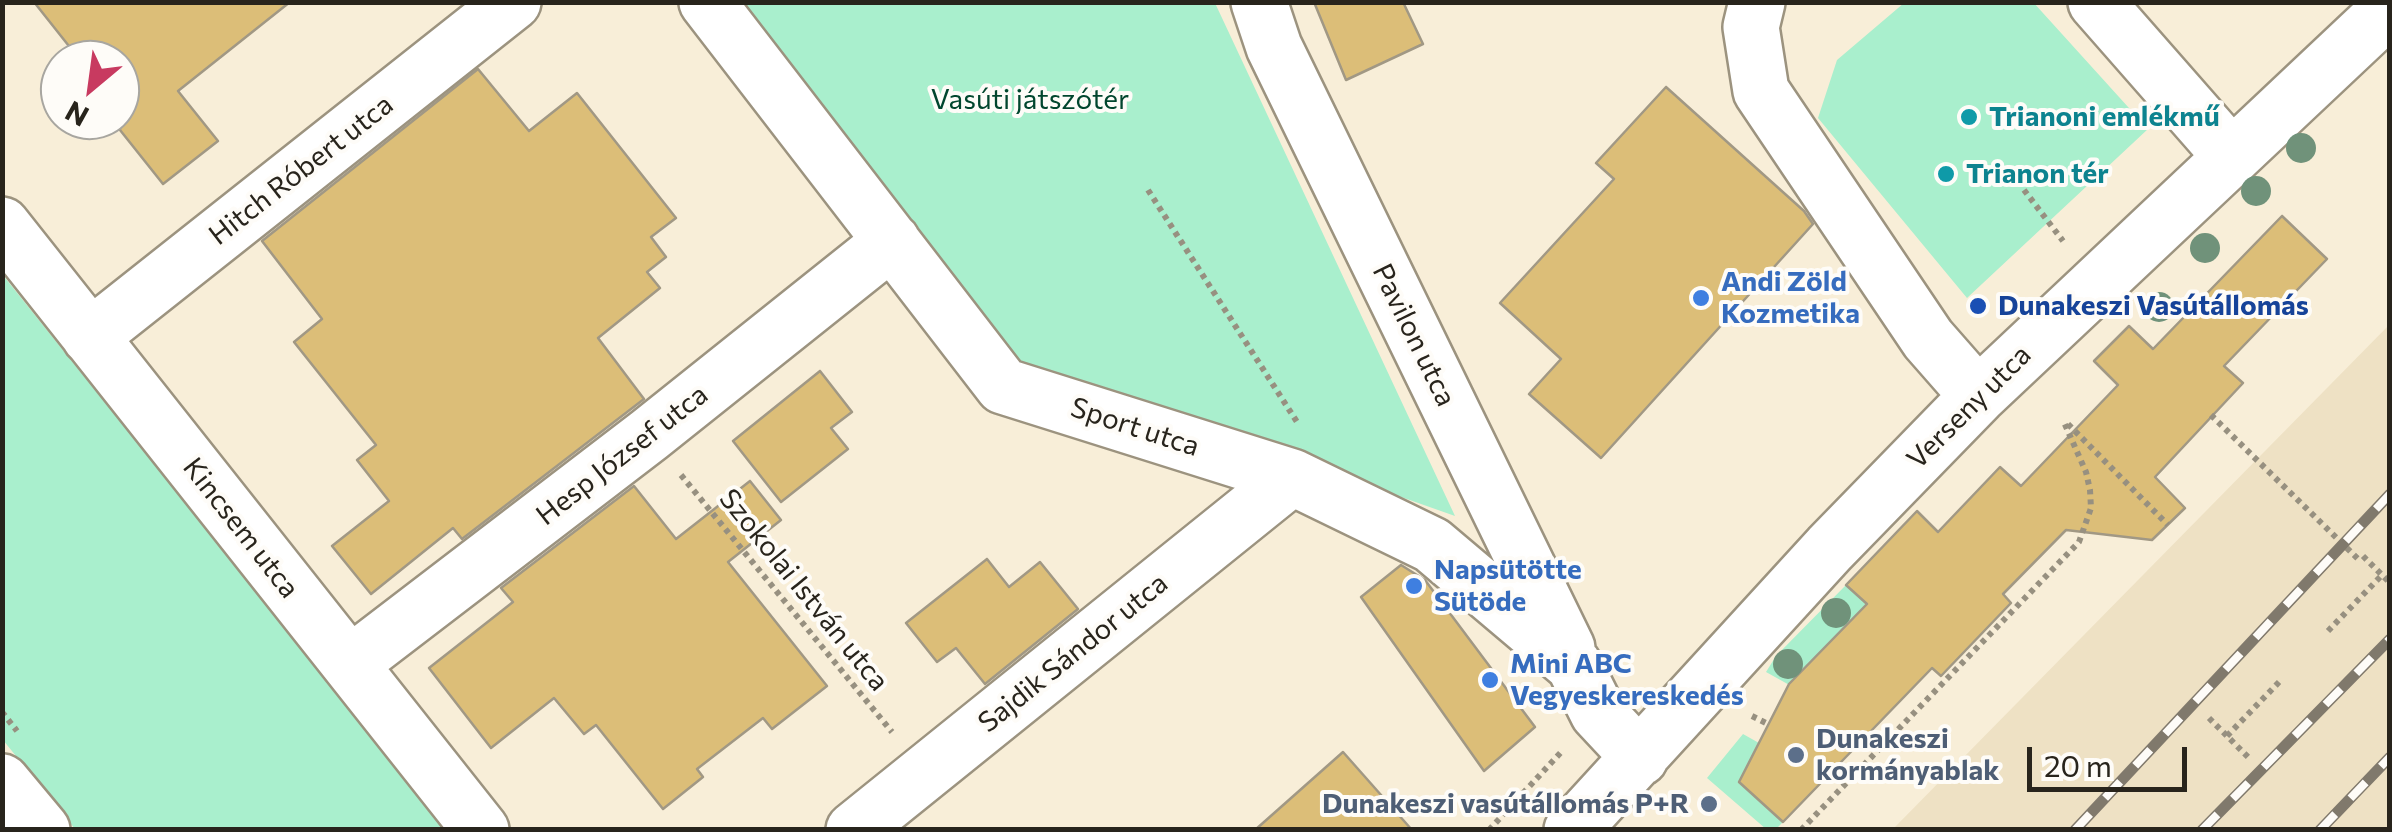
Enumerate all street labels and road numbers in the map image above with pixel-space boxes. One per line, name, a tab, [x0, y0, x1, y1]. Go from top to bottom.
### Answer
street label: Hitch Róbert utca	[202, 88, 400, 252]
street label: Pavilon utca	[1365, 258, 1463, 412]
street label: Verseny utca	[1900, 338, 2038, 476]
street label: Hesp József utca	[530, 378, 714, 532]
street label: Sport utca	[1066, 390, 1204, 464]
street label: Kincsem utca	[176, 451, 306, 605]
street label: Szokolai István utca	[712, 482, 896, 698]
street label: Sajdik Sándor utca	[972, 566, 1174, 740]

